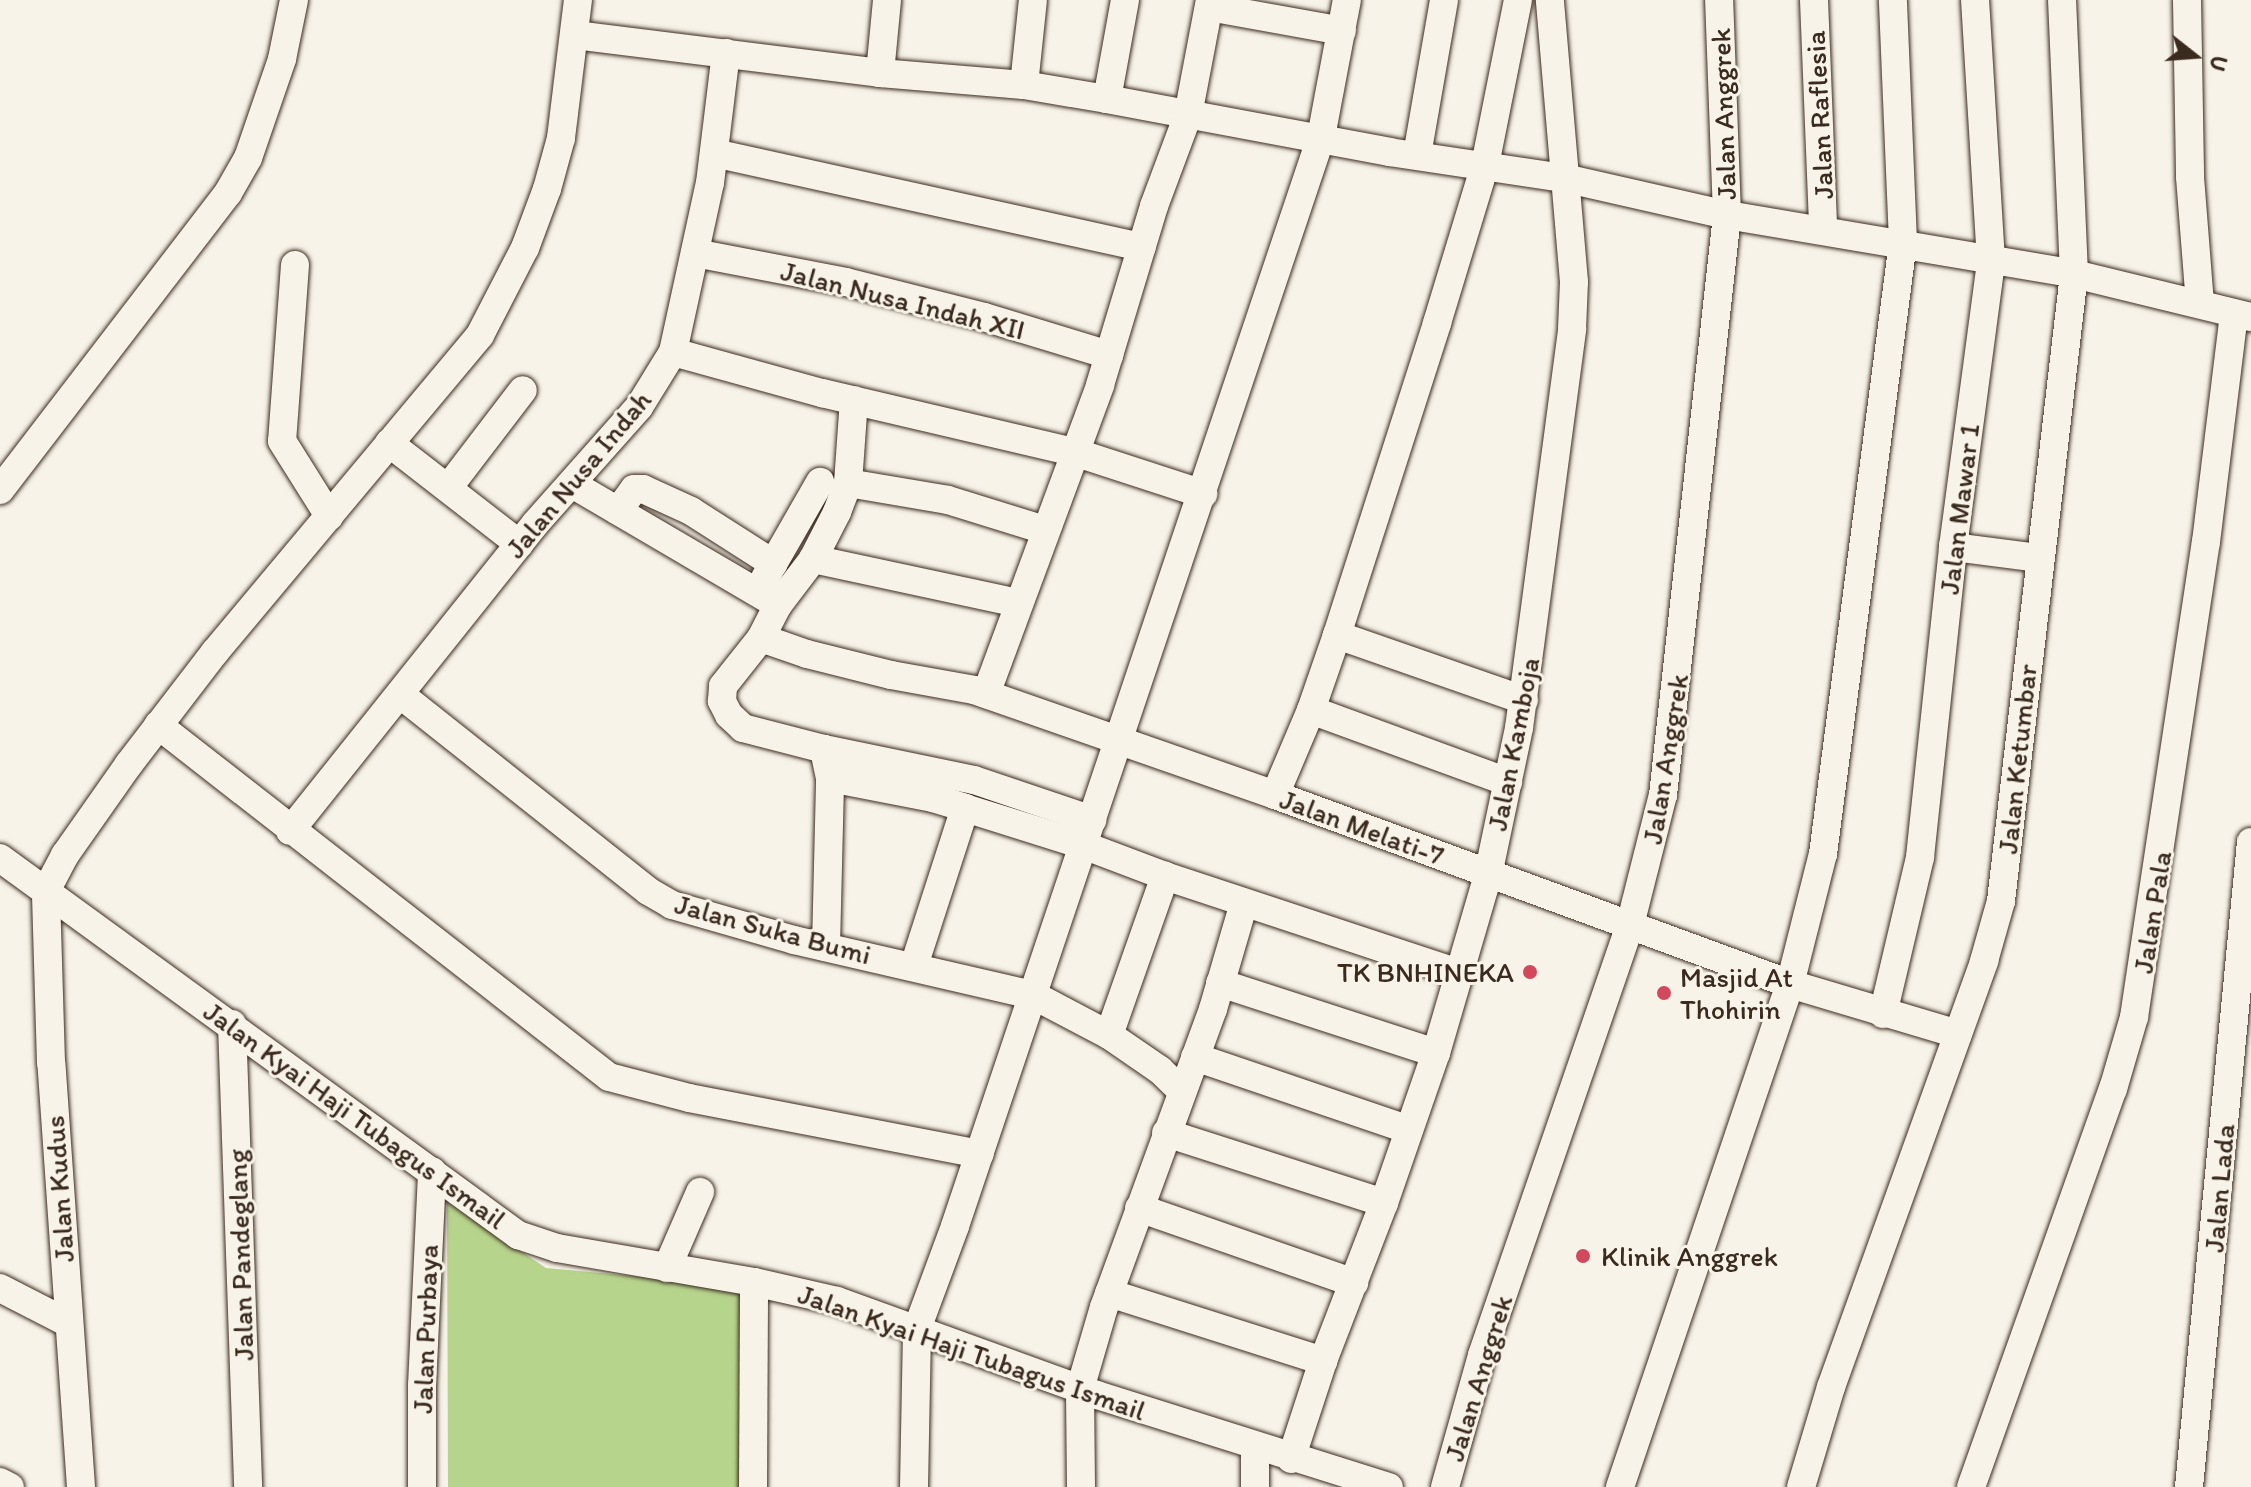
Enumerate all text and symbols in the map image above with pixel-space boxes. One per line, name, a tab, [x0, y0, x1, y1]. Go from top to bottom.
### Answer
north arrow	[2155, 16, 2235, 96]
street label: Jalan Anggrek	[1703, 28, 1743, 200]
street label: Jalan Raflesia	[1798, 30, 1840, 200]
text: U	[2203, 52, 2233, 74]
street label: Jalan Nusa Indah XII	[778, 253, 1028, 347]
street label: Jalan Nusa Indah	[498, 383, 658, 565]
street label: Jalan Mawar 1	[1932, 423, 1986, 595]
street label: Jalan Kamboja	[1480, 654, 1546, 834]
street label: Jalan Ketumbar	[1990, 663, 2044, 855]
street label: Jalan Anggrek	[1635, 672, 1695, 846]
street label: Jalan Melati-7	[1276, 782, 1448, 872]
street label: Jalan Pala	[2126, 849, 2178, 975]
street label: Jalan Suka Bumi	[672, 887, 874, 971]
place label: TK BNHINEKA	[1338, 955, 1514, 989]
place label: Masjid At Thohirin	[1680, 960, 1793, 1026]
marker: TK BNHINEKA	[1521, 963, 1539, 981]
marker: Masjid At Thohirin	[1655, 984, 1673, 1002]
street label: Jalan Kyai Haji Tubagus Ismail	[197, 994, 513, 1236]
street label: Jalan Kudus	[37, 1115, 81, 1263]
street label: Jalan Lada	[2197, 1123, 2241, 1253]
street label: Jalan Pandeglang	[220, 1149, 260, 1361]
place label: Klinik Anggrek	[1601, 1239, 1778, 1273]
street label: Jalan Purbaya	[405, 1244, 445, 1414]
marker: Klinik Anggrek	[1572, 1245, 1594, 1267]
street label: Jalan Kyai Haji Tubagus Ismail	[794, 1277, 1150, 1427]
street label: Jalan Anggrek	[1437, 1291, 1519, 1465]

